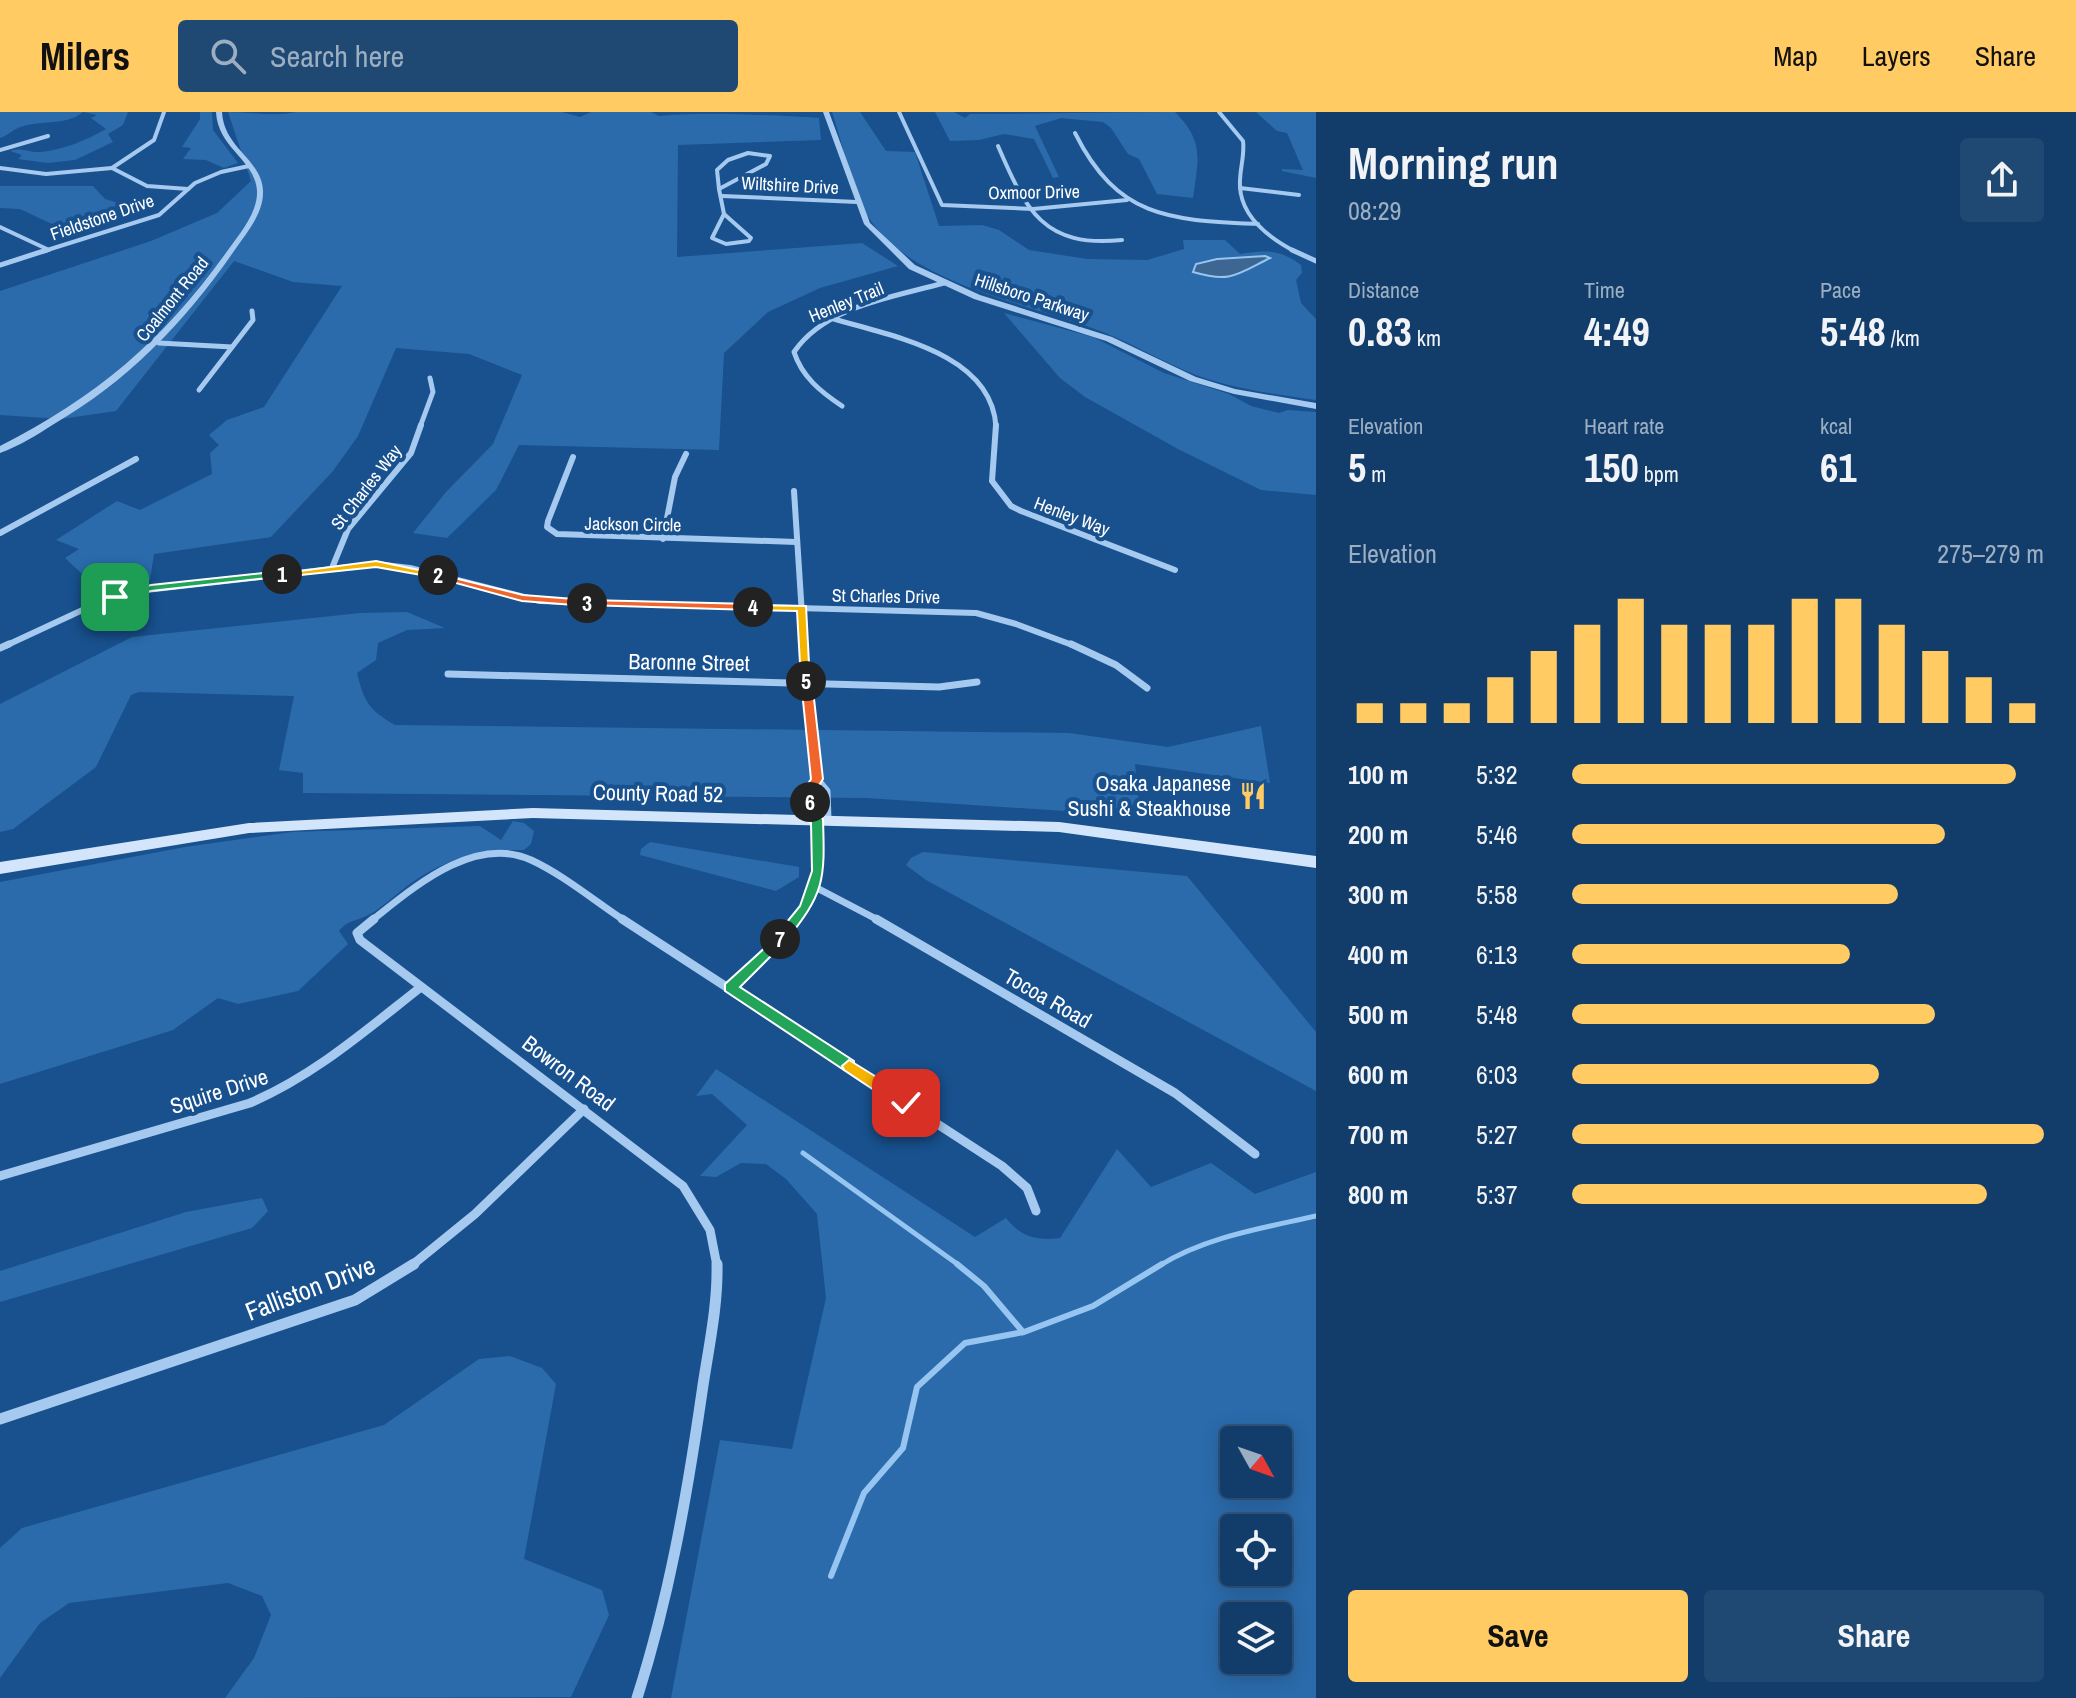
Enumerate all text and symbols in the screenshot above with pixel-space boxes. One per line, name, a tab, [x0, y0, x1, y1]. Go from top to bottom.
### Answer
search box	[178, 20, 738, 92]
text: Milers	[40, 31, 130, 82]
icon: search	[206, 34, 250, 78]
text: Search here	[270, 36, 404, 76]
text: Map	[1773, 37, 1818, 75]
text: Layers	[1862, 37, 1931, 75]
text: Share	[1975, 37, 2036, 75]
text: Morning run	[1348, 133, 1558, 193]
button: share	[1960, 138, 2044, 222]
street label: Wiltshire Drive	[741, 170, 839, 200]
street label: Oxmoor Drive	[988, 179, 1080, 205]
street label: Fieldstone Drive	[47, 188, 157, 246]
text: 08:29	[1348, 193, 1401, 228]
street label: Coalmont Road	[130, 251, 214, 347]
street label: Hillsboro Parkway	[972, 267, 1093, 327]
text: Distance	[1348, 275, 1419, 305]
text: Time	[1584, 275, 1625, 305]
text: Pace	[1820, 275, 1861, 305]
street label: Henley Trail	[805, 276, 887, 328]
text: 0.83	[1348, 305, 1412, 358]
text: 4:49	[1584, 305, 1650, 358]
text: 5:48	[1820, 305, 1886, 358]
text: km	[1412, 323, 1441, 353]
text: /km	[1886, 323, 1920, 353]
text: Elevation	[1348, 411, 1423, 441]
text: Heart rate	[1584, 411, 1664, 441]
text: kcal	[1820, 411, 1852, 441]
street label: St Charles Way	[325, 439, 408, 535]
text: 5	[1348, 441, 1366, 494]
text: 150	[1584, 441, 1639, 494]
text: 61	[1820, 441, 1856, 494]
text: m	[1366, 459, 1386, 489]
text: bpm	[1639, 459, 1679, 489]
street label: Henley Way	[1031, 490, 1114, 542]
street label: Jackson Circle	[584, 511, 682, 537]
text: Elevation	[1348, 536, 1437, 571]
text: 275–279 m	[1937, 536, 2044, 571]
pin: 1	[262, 554, 302, 594]
pin: 2	[418, 555, 458, 595]
text: 1	[277, 559, 287, 589]
text: 2	[433, 560, 443, 590]
pin	[81, 563, 149, 631]
icon: arrive	[93, 575, 137, 619]
pin: 3	[567, 583, 607, 623]
street label: St Charles Drive	[832, 583, 940, 609]
pin: 4	[733, 587, 773, 627]
text: 3	[582, 588, 592, 618]
text: 4	[748, 592, 758, 622]
street label: Baronne Street	[628, 646, 750, 678]
pin: 5	[786, 661, 826, 701]
text: 5	[801, 666, 811, 696]
text: 100 m	[1348, 757, 1408, 792]
text: 5:32	[1476, 757, 1518, 792]
place label: Osaka Japanese Sushi & Steakhouse	[1068, 768, 1231, 823]
street label: County Road 52	[593, 777, 723, 809]
restaurant icon: Osaka Japanese Sushi & Steakhouse	[1238, 781, 1268, 811]
pin: 6	[790, 782, 830, 822]
text: 6	[805, 787, 815, 817]
text: 200 m	[1348, 817, 1408, 852]
text: 5:46	[1476, 817, 1518, 852]
text: 300 m	[1348, 877, 1408, 912]
text: 5:58	[1476, 877, 1518, 912]
pin: 7	[760, 919, 800, 959]
text: 7	[775, 924, 785, 954]
text: 400 m	[1348, 937, 1408, 972]
text: 6:13	[1476, 937, 1518, 972]
street label: Tocoa Road	[999, 961, 1097, 1035]
text: 500 m	[1348, 997, 1408, 1032]
text: 5:48	[1476, 997, 1518, 1032]
street label: Bowron Road	[516, 1028, 622, 1118]
text: 600 m	[1348, 1057, 1408, 1092]
text: 6:03	[1476, 1057, 1518, 1092]
street label: Squire Drive	[166, 1061, 272, 1121]
pin	[872, 1069, 940, 1137]
icon: check	[884, 1081, 928, 1125]
text: 700 m	[1348, 1117, 1408, 1152]
text: 5:27	[1476, 1117, 1518, 1152]
text: 800 m	[1348, 1177, 1408, 1212]
text: 5:37	[1476, 1177, 1518, 1212]
street label: Falliston Drive	[240, 1247, 380, 1329]
north arrow	[1220, 1426, 1292, 1498]
map controls	[1220, 1426, 1292, 1674]
button: locate	[1220, 1514, 1292, 1586]
button: Save	[1348, 1590, 1688, 1682]
button: Share	[1704, 1590, 2044, 1682]
button: layers	[1220, 1602, 1292, 1674]

